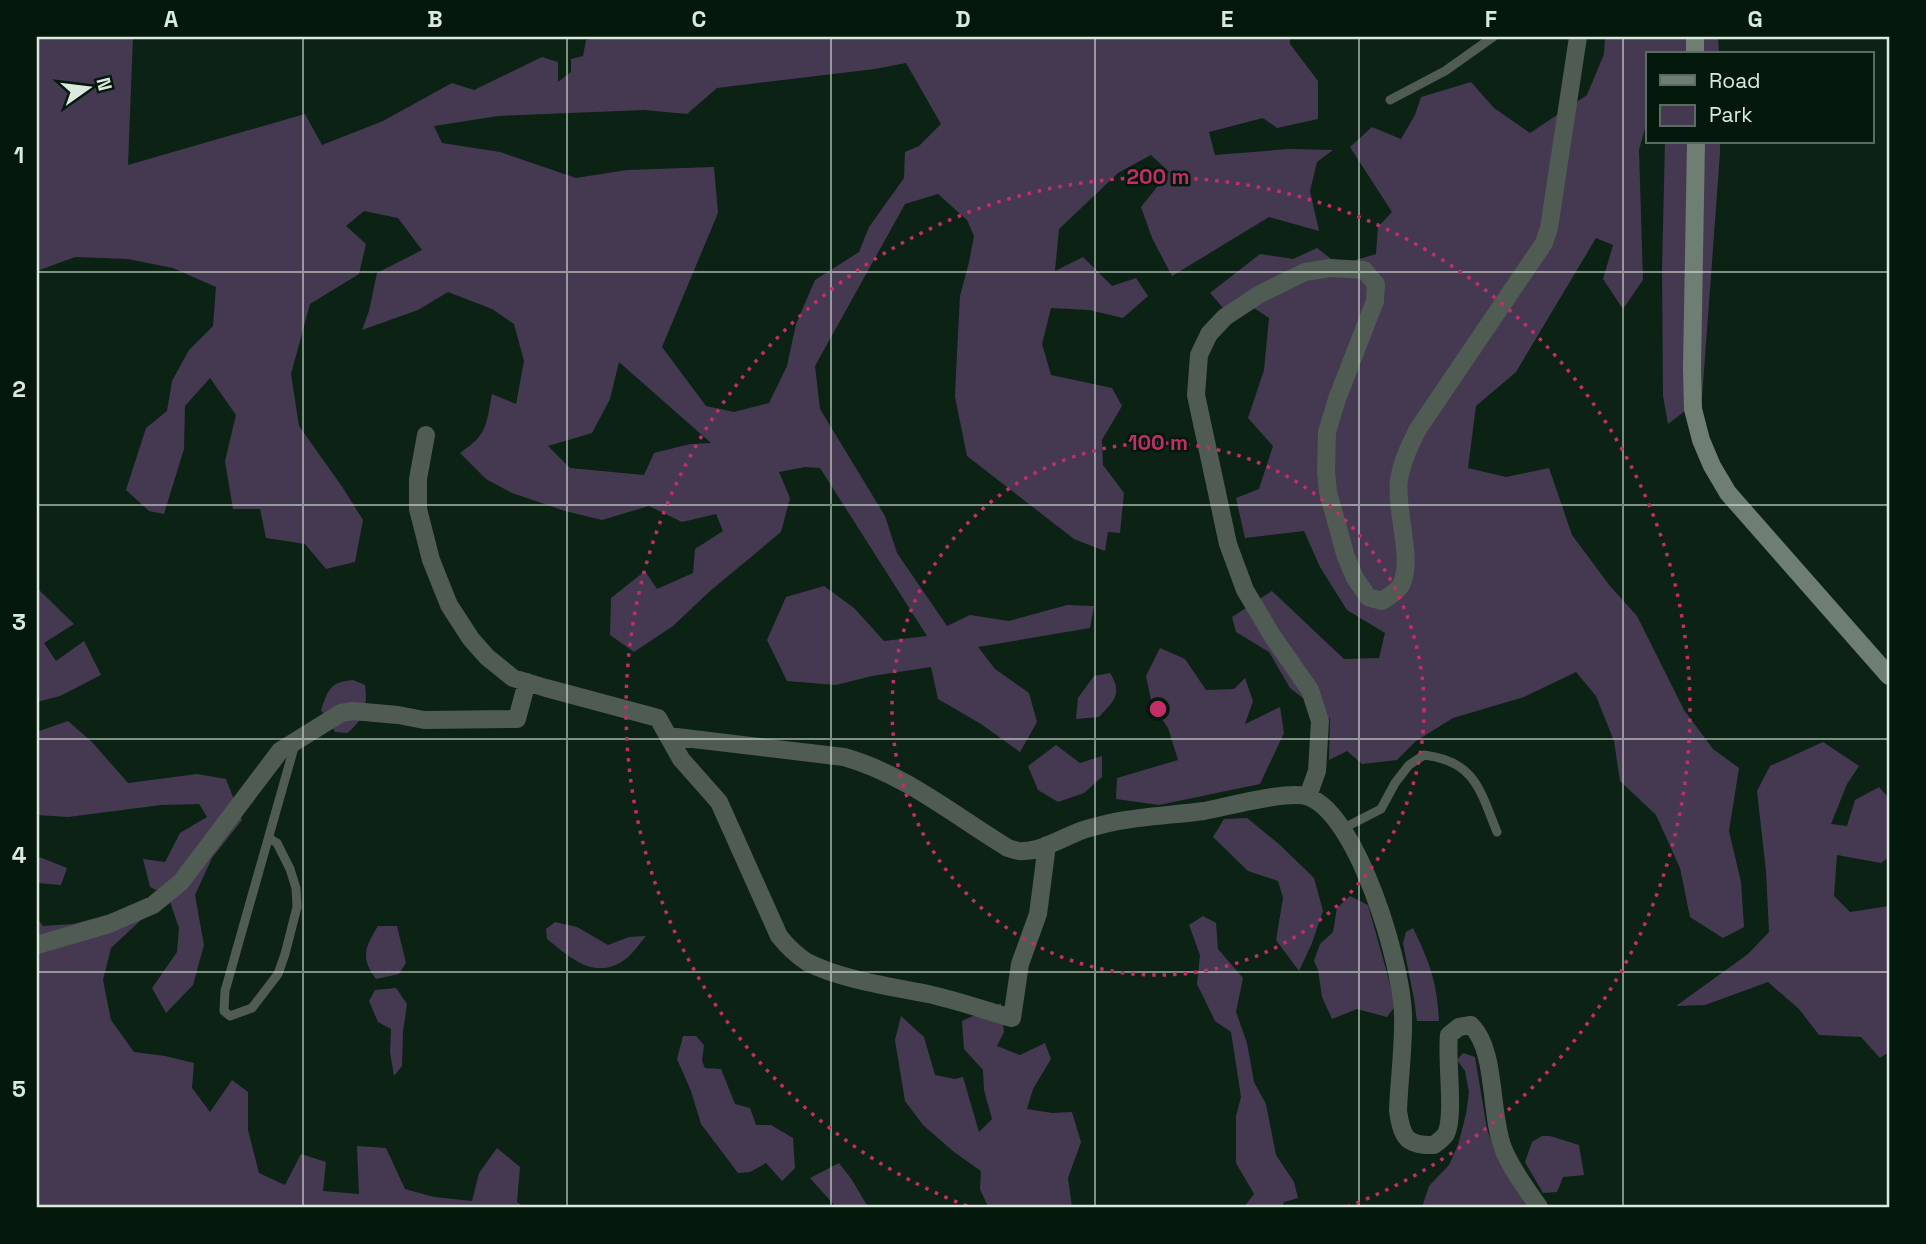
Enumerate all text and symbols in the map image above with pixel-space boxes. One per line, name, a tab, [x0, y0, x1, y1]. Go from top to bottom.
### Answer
text: A	[164, 4, 179, 34]
text: B	[427, 4, 443, 34]
text: C	[692, 4, 706, 34]
text: D	[955, 4, 971, 34]
text: E	[1221, 4, 1233, 34]
text: F	[1485, 4, 1497, 34]
text: G	[1747, 4, 1763, 34]
north arrow	[52, 52, 122, 122]
legend	[1646, 52, 1874, 144]
text: Road	[1709, 67, 1761, 94]
text: N	[90, 75, 118, 93]
text: Park	[1709, 101, 1753, 128]
text: 1	[14, 140, 24, 170]
text: 200 m	[1127, 163, 1189, 190]
text: 2	[12, 374, 26, 404]
text: 100 m	[1128, 429, 1188, 456]
text: 3	[12, 607, 26, 637]
centre of rings	[1146, 697, 1170, 721]
text: 4	[12, 840, 27, 870]
text: 5	[12, 1074, 26, 1104]

